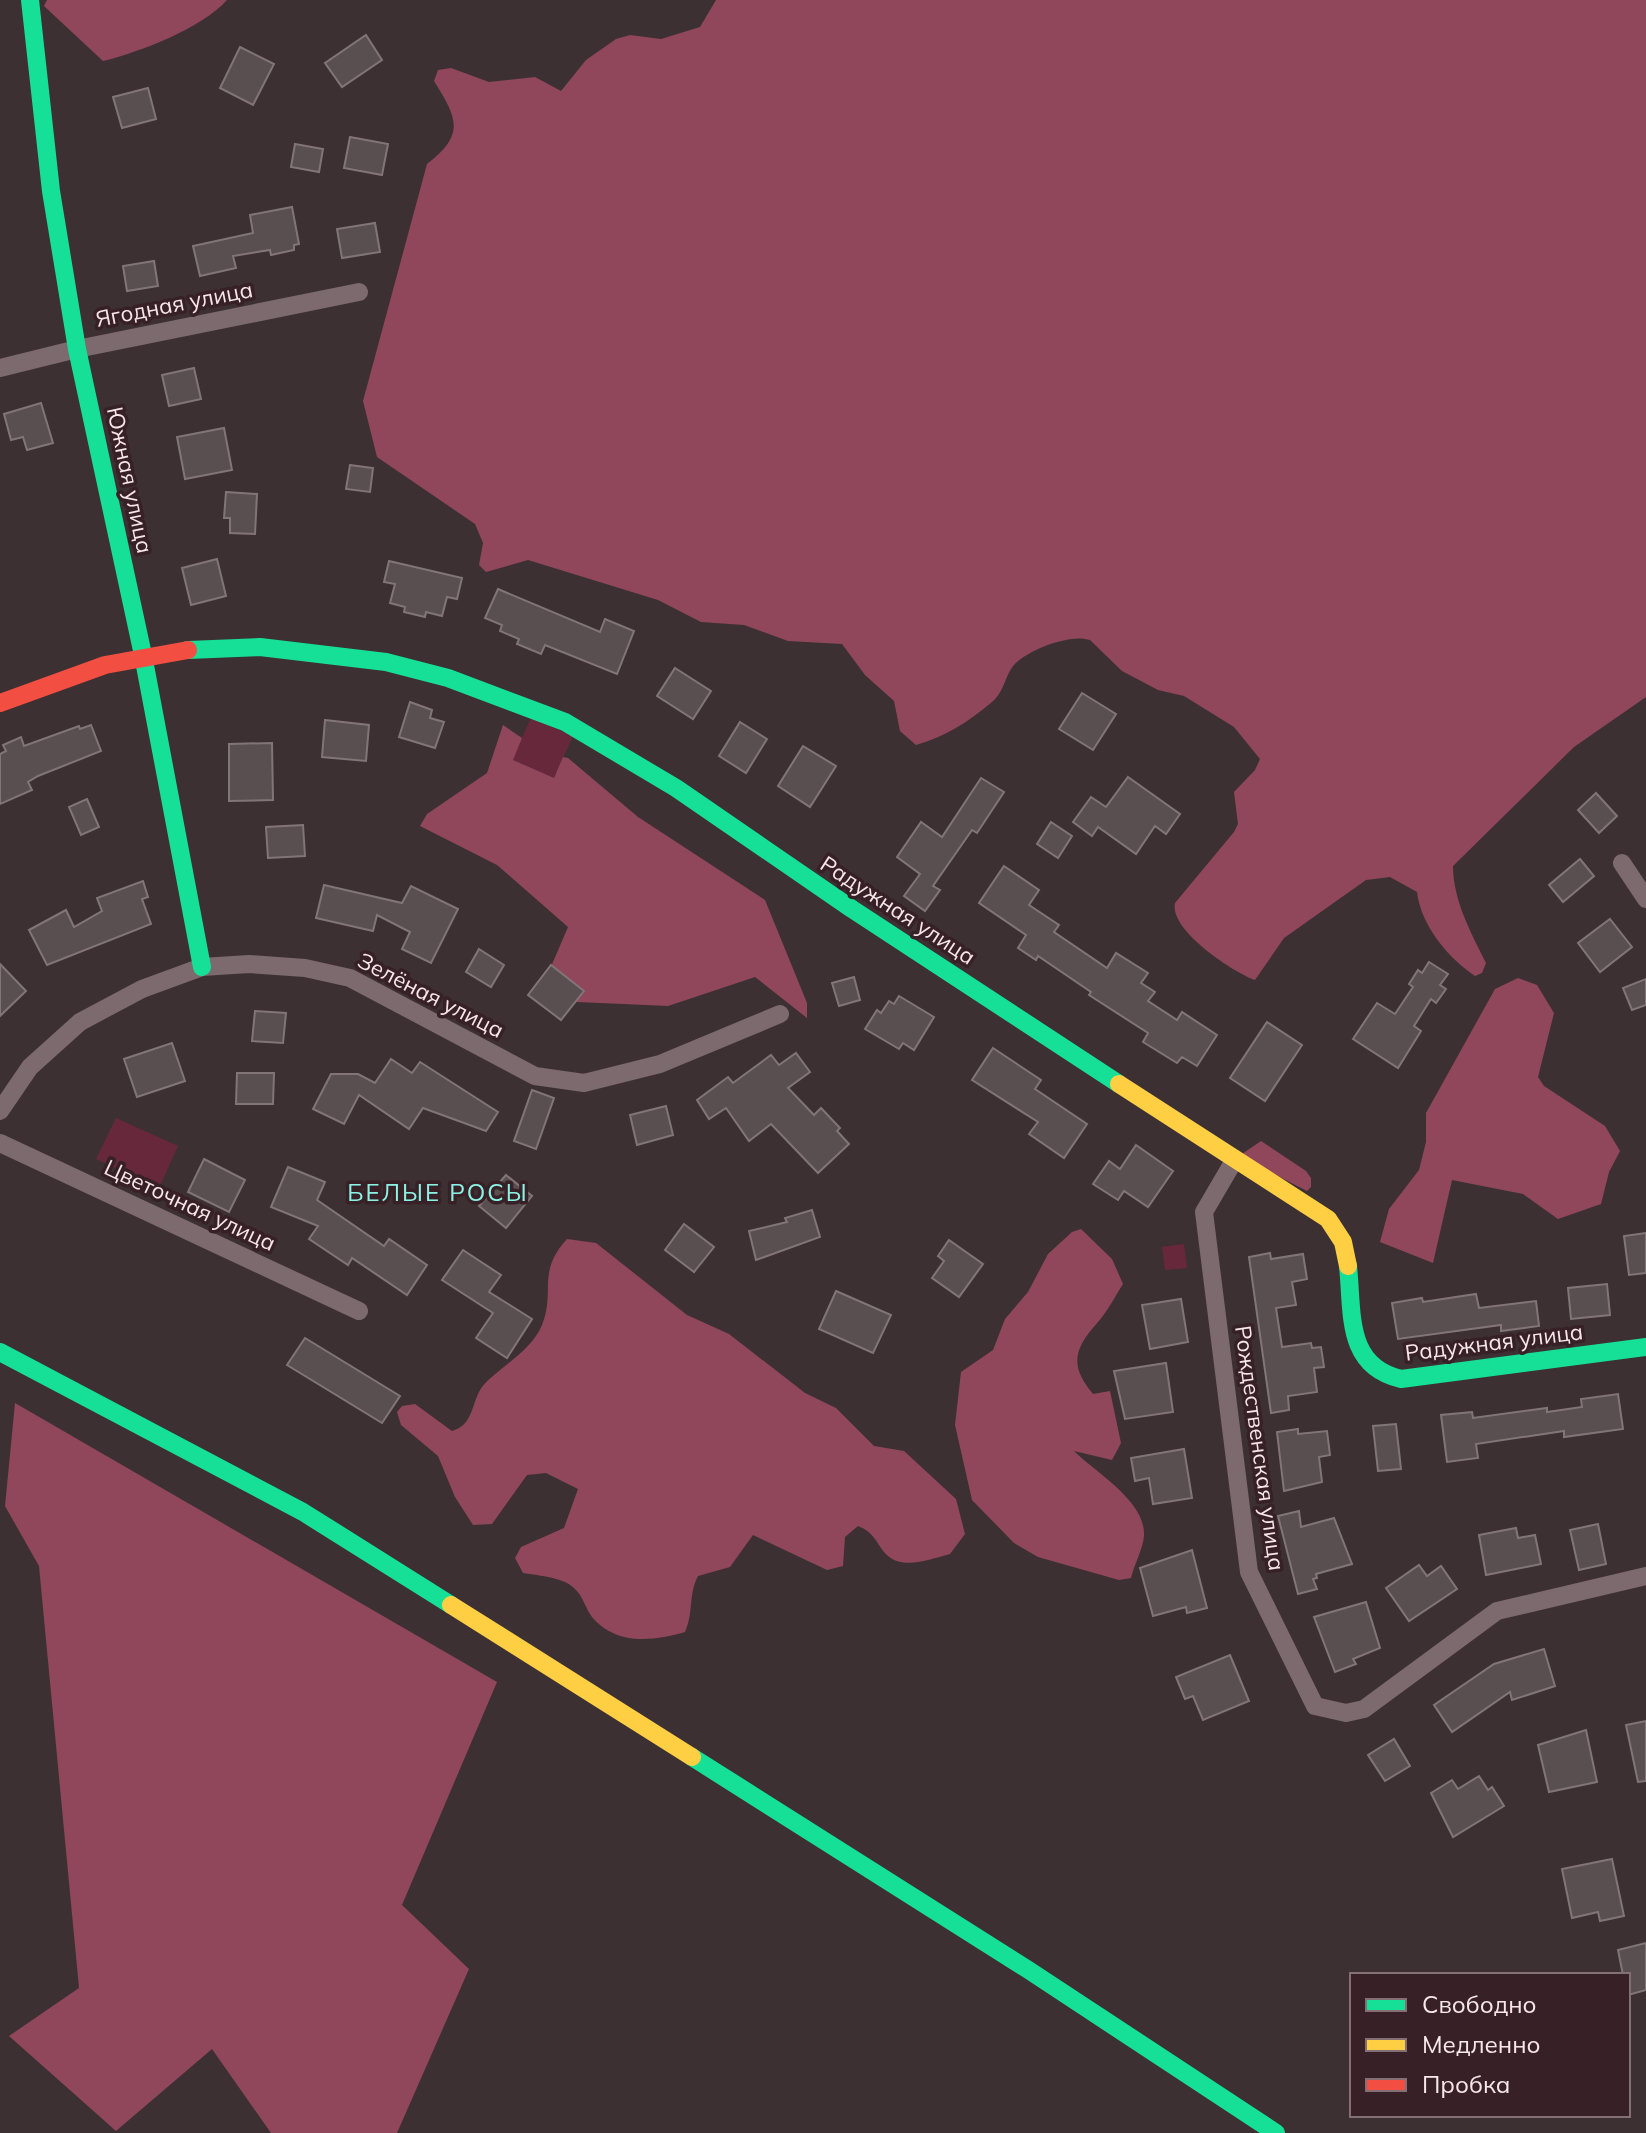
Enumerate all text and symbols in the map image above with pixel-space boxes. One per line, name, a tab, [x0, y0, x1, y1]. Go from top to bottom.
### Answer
street label: Ягодная улица	[93, 275, 255, 333]
street label: Южная улица	[101, 404, 159, 556]
street label: Радужная улица	[815, 849, 981, 971]
street label: Зелёная улица	[353, 946, 509, 1044]
street label: Цветочная улица	[100, 1153, 280, 1257]
district label: БЕЛЫЕ РОСЫ	[347, 1177, 529, 1207]
street label: Радужная улица	[1403, 1317, 1585, 1367]
street label: Рождественская улица	[1229, 1324, 1291, 1572]
legend	[1350, 1973, 1630, 2117]
text: Свободно	[1422, 1989, 1537, 2019]
text: Медленно	[1422, 2029, 1541, 2059]
text: Пробка	[1422, 2069, 1510, 2099]

